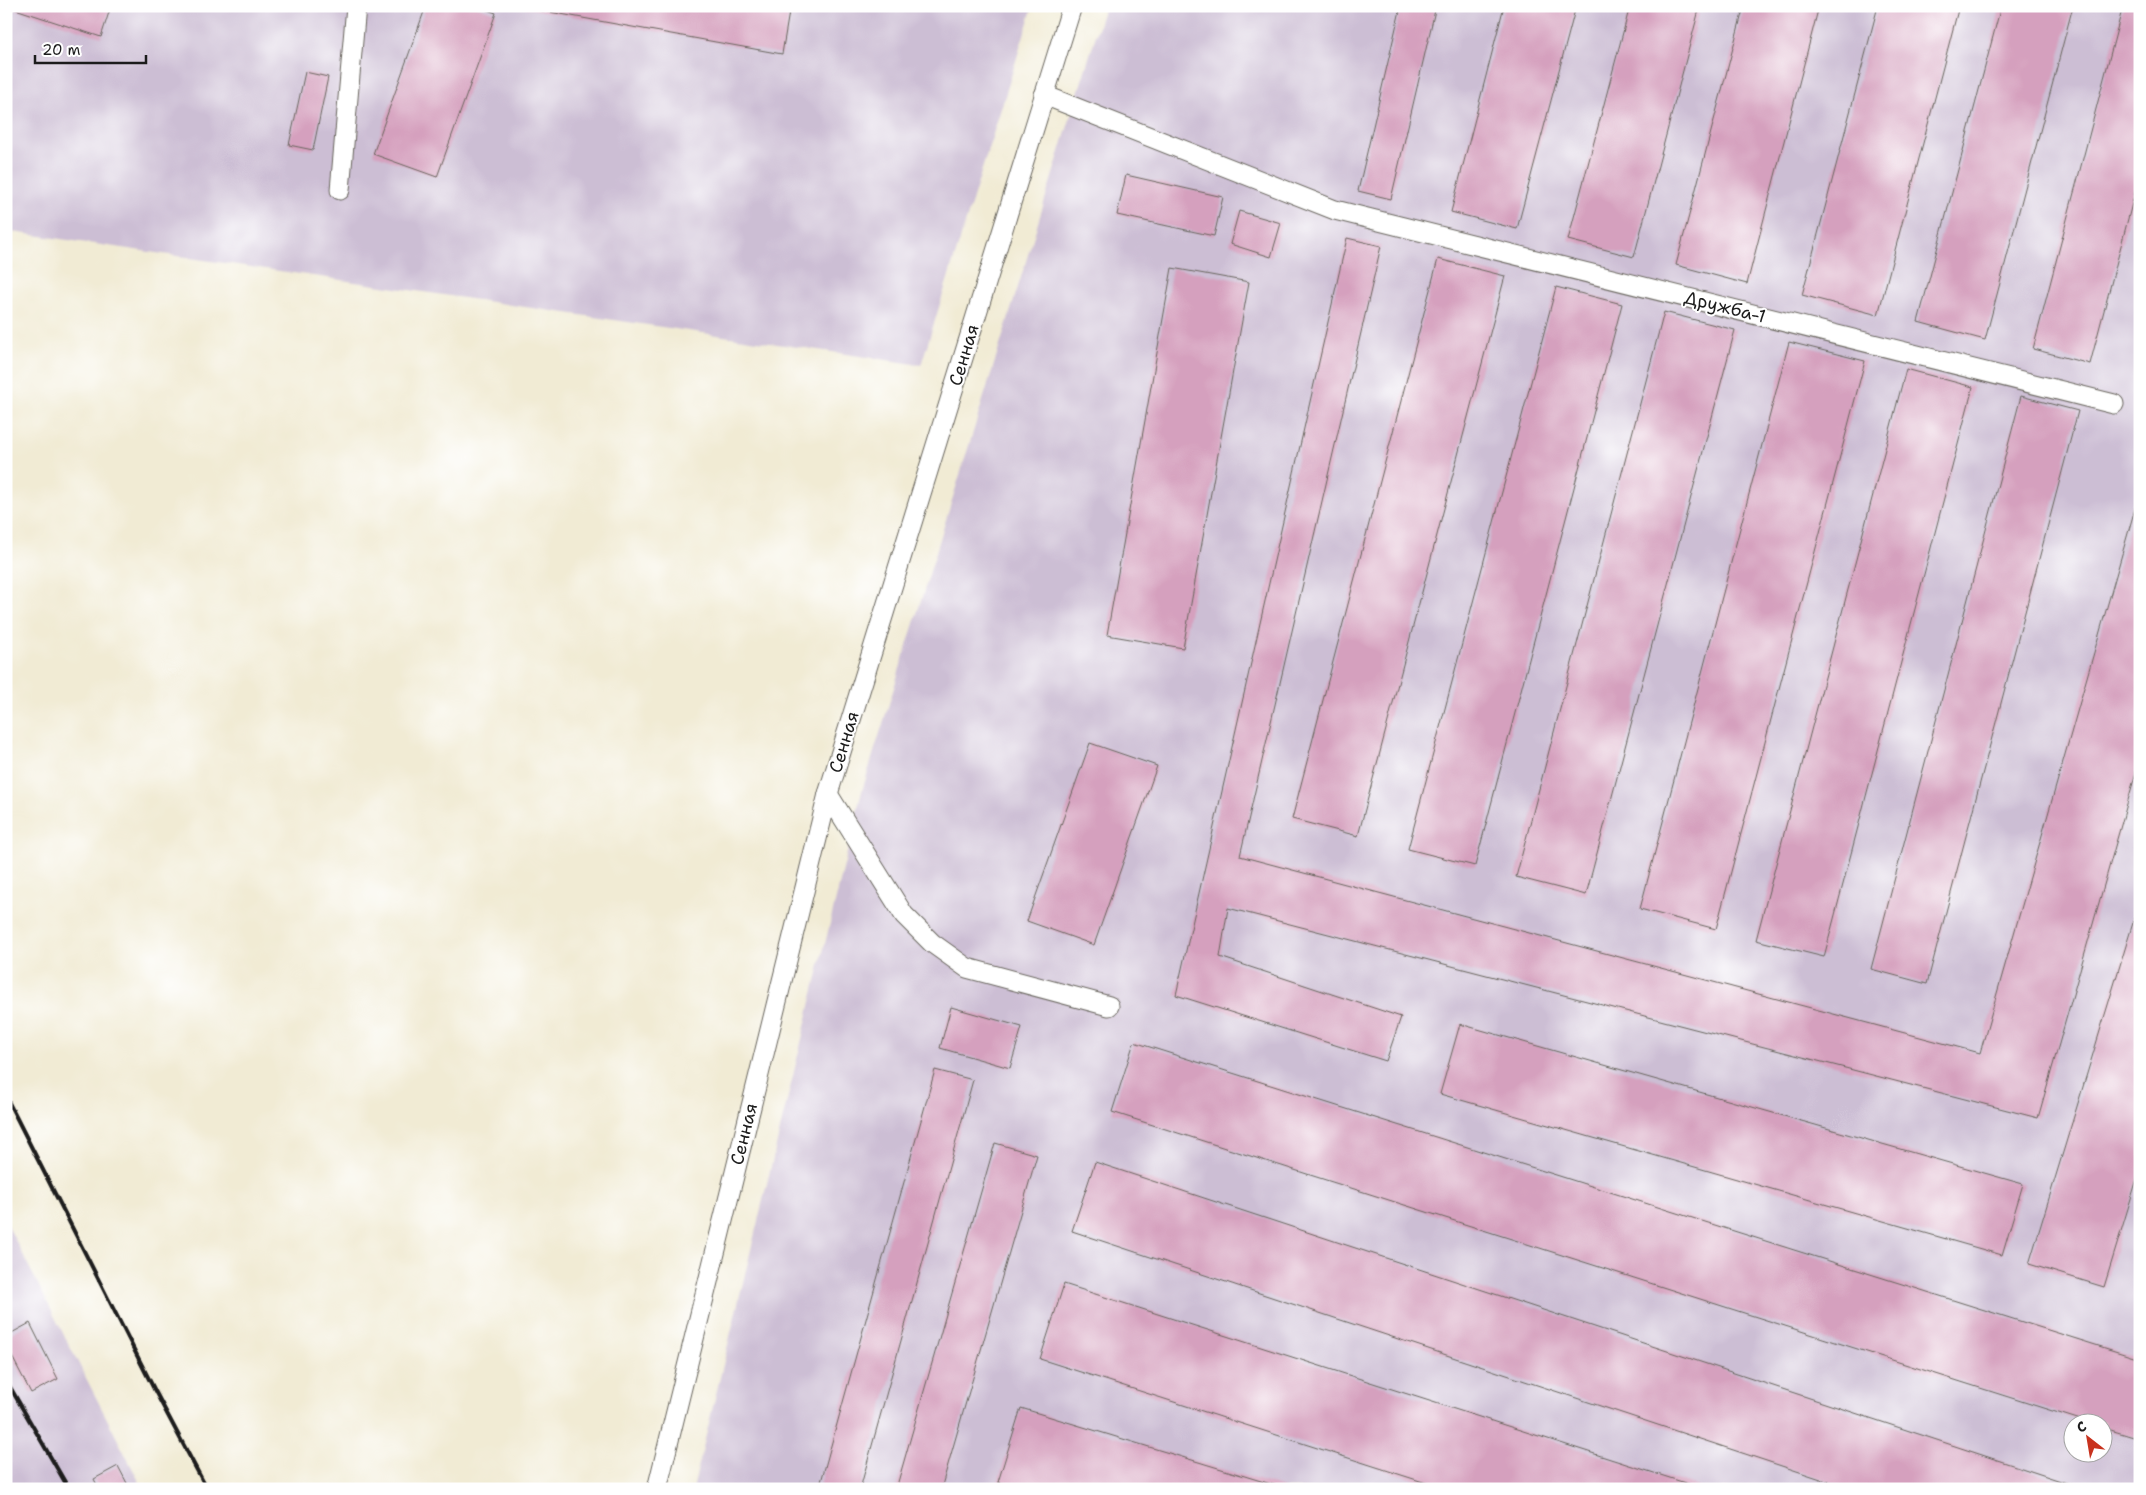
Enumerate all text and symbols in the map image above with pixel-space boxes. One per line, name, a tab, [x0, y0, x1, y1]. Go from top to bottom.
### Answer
scale bar	[35, 32, 146, 64]
text: 20 m	[42, 40, 81, 60]
street label: Дружба-1	[1682, 285, 1768, 329]
street label: Сенная	[943, 321, 985, 389]
street label: Сенная	[823, 708, 865, 776]
street label: Сенная	[725, 1101, 763, 1167]
north arrow	[2064, 1412, 2114, 1462]
text: С	[2073, 1417, 2090, 1437]

